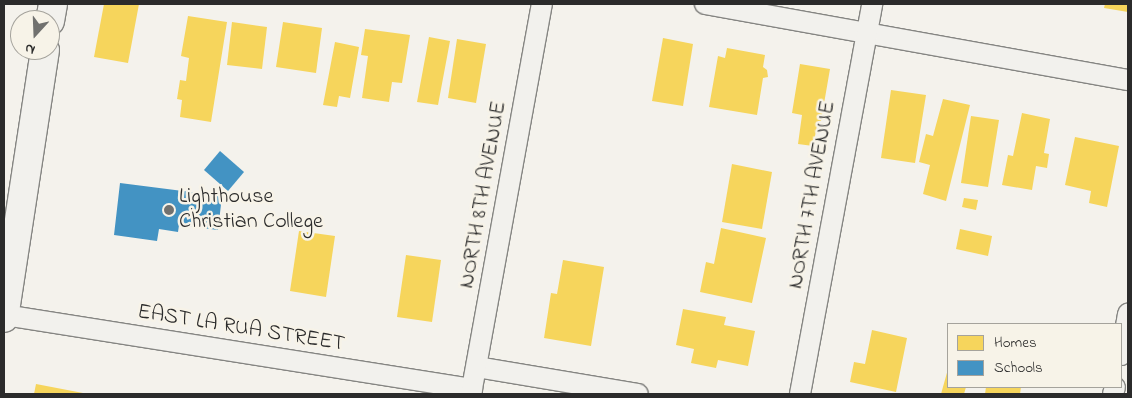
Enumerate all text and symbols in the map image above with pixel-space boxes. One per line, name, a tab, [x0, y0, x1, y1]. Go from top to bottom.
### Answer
north arrow	[10, 10, 60, 60]
text: N	[22, 37, 38, 60]
street label: NORTH 8TH AVENUE	[455, 99, 513, 291]
street label: NORTH 7TH AVENUE	[783, 99, 843, 291]
place label: Lighthouse Christian College	[179, 184, 323, 235]
marker: Lighthouse Christian College	[163, 204, 175, 216]
street label: EAST LA RUA STREET	[135, 300, 347, 358]
legend	[947, 323, 1122, 388]
text: Homes	[994, 332, 1037, 354]
text: Schools	[994, 357, 1043, 379]

